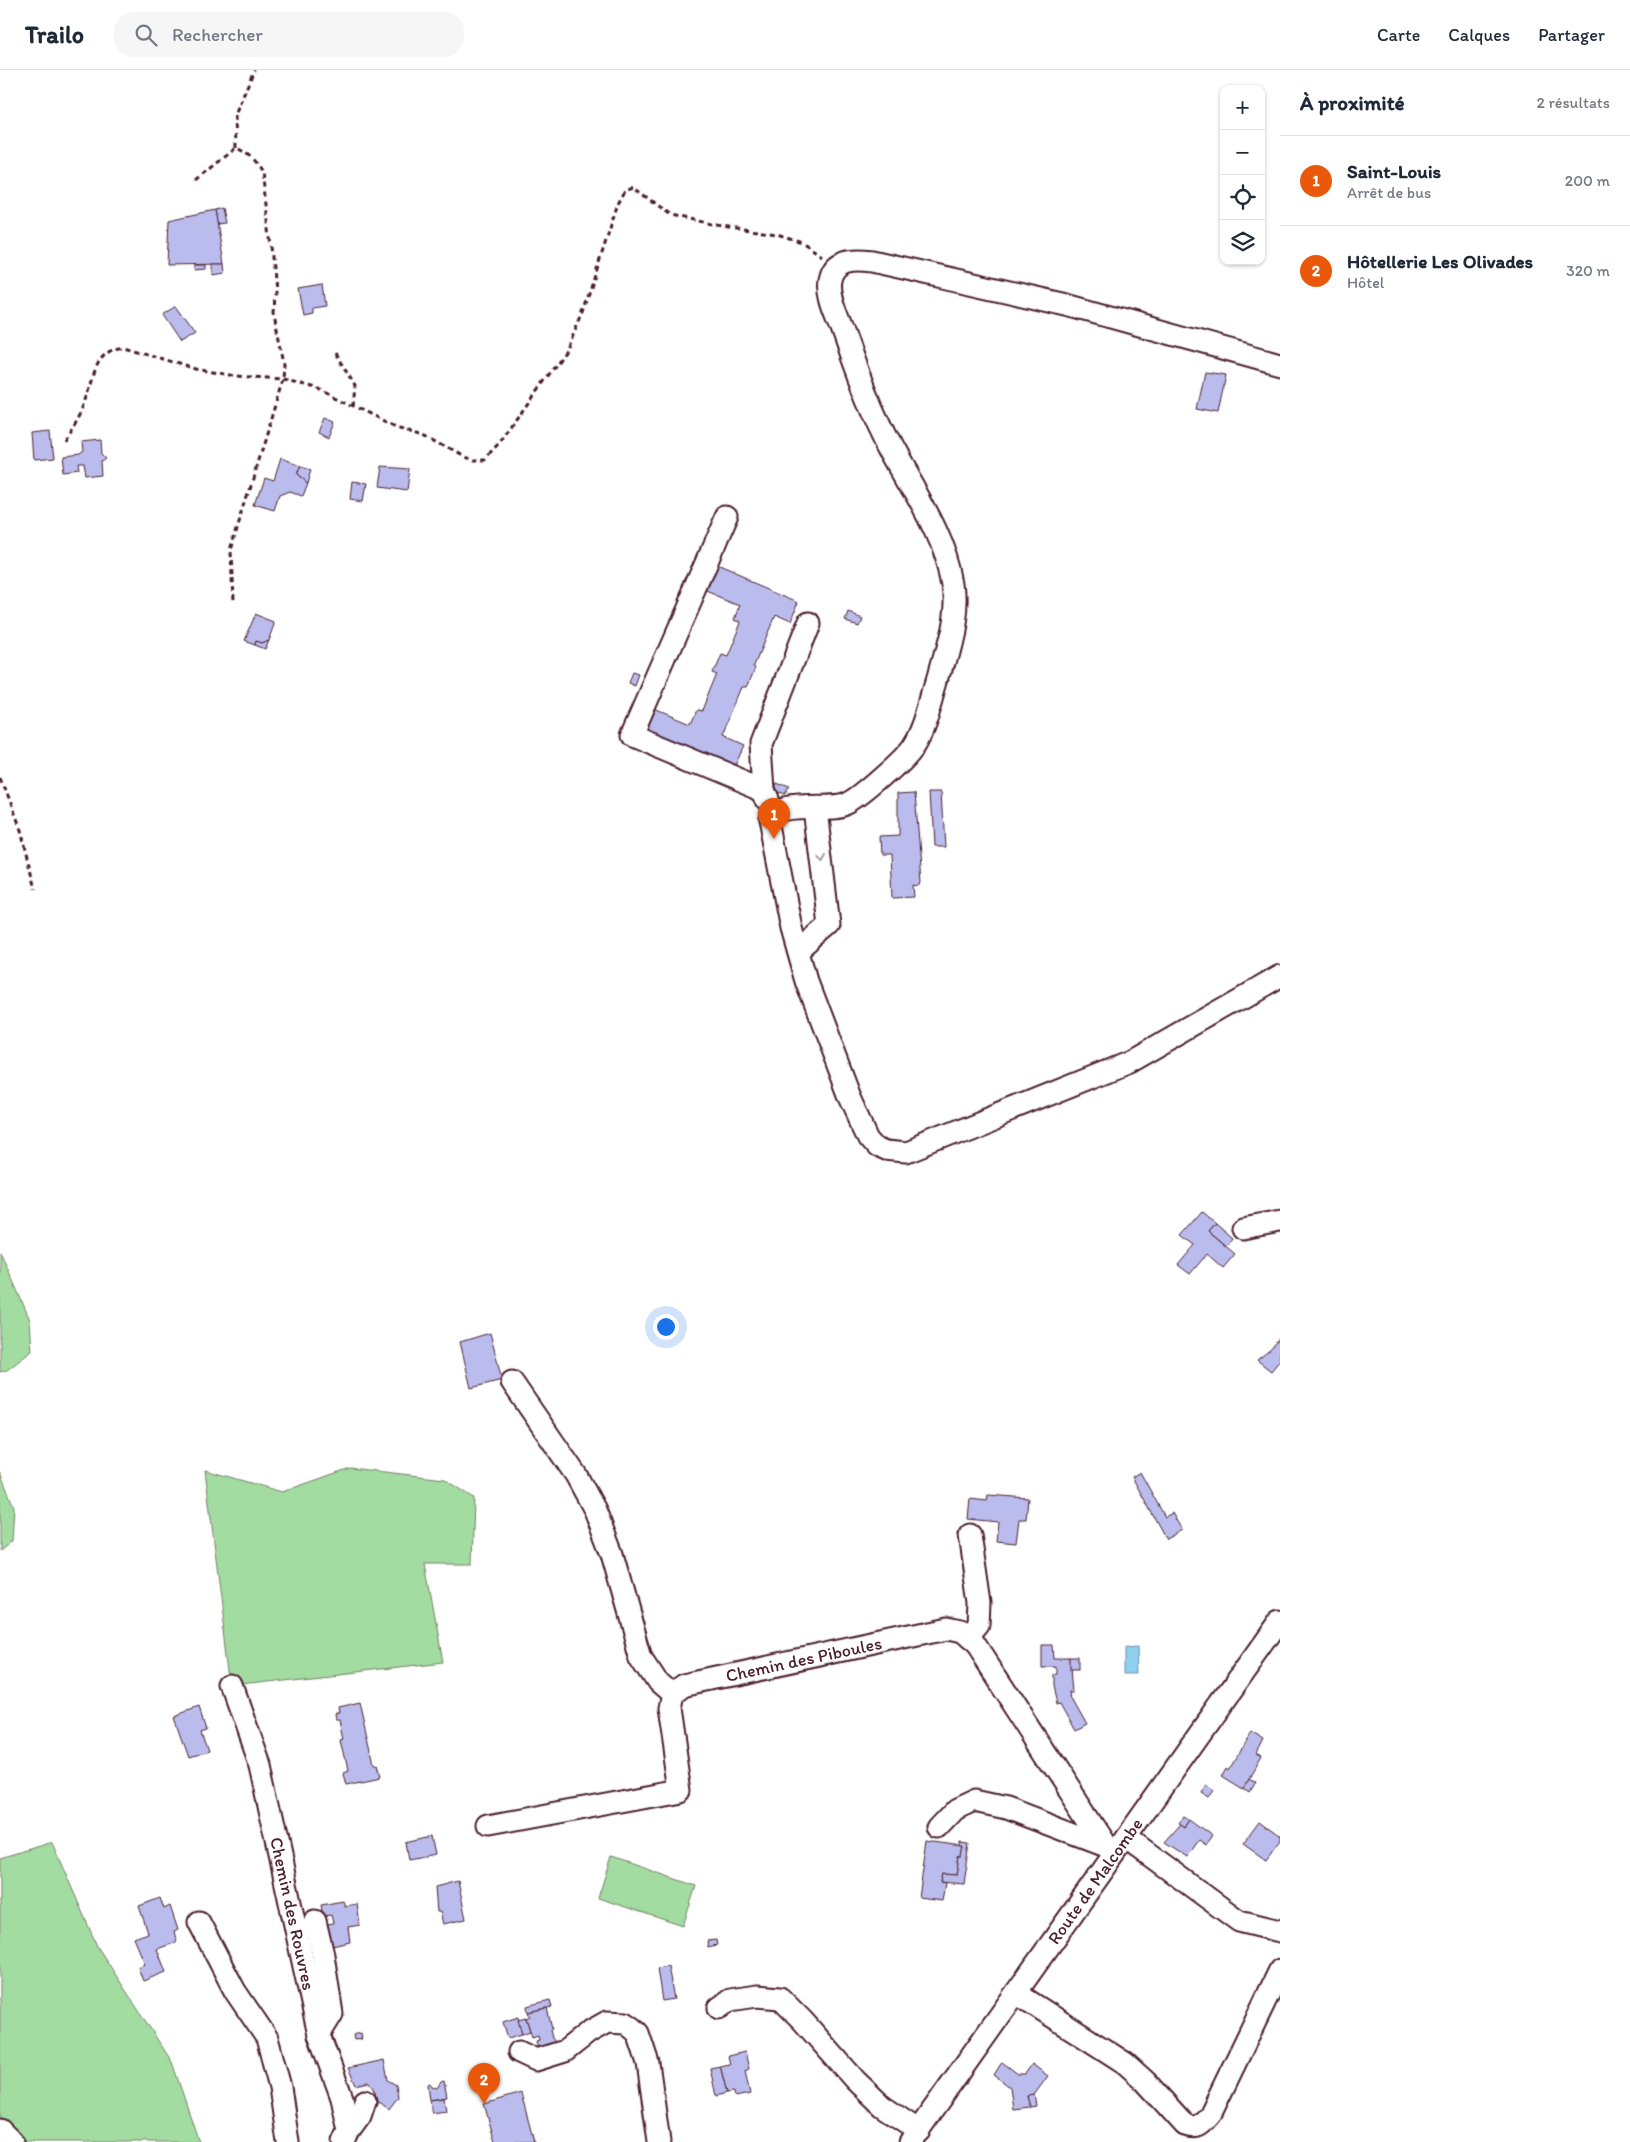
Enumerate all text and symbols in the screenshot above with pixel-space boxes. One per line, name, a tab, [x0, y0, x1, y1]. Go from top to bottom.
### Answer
search box	[114, 12, 464, 57]
text: Trailo	[25, 20, 84, 49]
icon: search	[132, 21, 160, 49]
text: Rechercher	[172, 23, 263, 46]
text: Carte	[1377, 24, 1420, 46]
text: Calques	[1448, 24, 1510, 46]
text: Partager	[1538, 24, 1605, 46]
map controls	[1220, 85, 1265, 265]
button: +	[1220, 85, 1265, 130]
text: À proximité	[1300, 90, 1405, 115]
text: 2 résultats	[1536, 93, 1610, 112]
button: −	[1220, 130, 1265, 175]
text: Saint-Louis	[1347, 160, 1441, 183]
text: 1	[1312, 171, 1320, 190]
text: 200 m	[1565, 171, 1610, 190]
button: locate	[1220, 175, 1265, 220]
text: Arrêt de bus	[1347, 183, 1431, 202]
button: layers	[1220, 220, 1265, 265]
text: Hôtellerie Les Olivades	[1347, 250, 1533, 273]
text: 2	[1312, 261, 1320, 280]
text: 320 m	[1566, 261, 1610, 280]
text: Hôtel	[1347, 273, 1384, 292]
pin: 1	[758, 798, 790, 839]
one-way arrow	[816, 852, 826, 861]
your location	[653, 1314, 679, 1340]
street label: Chemin des Piboules	[724, 1632, 884, 1687]
street label: Route de Malcombe	[1043, 1814, 1148, 1949]
street label: Chemin des Rouvres	[265, 1835, 320, 1992]
pin: 2	[468, 2063, 500, 2104]

